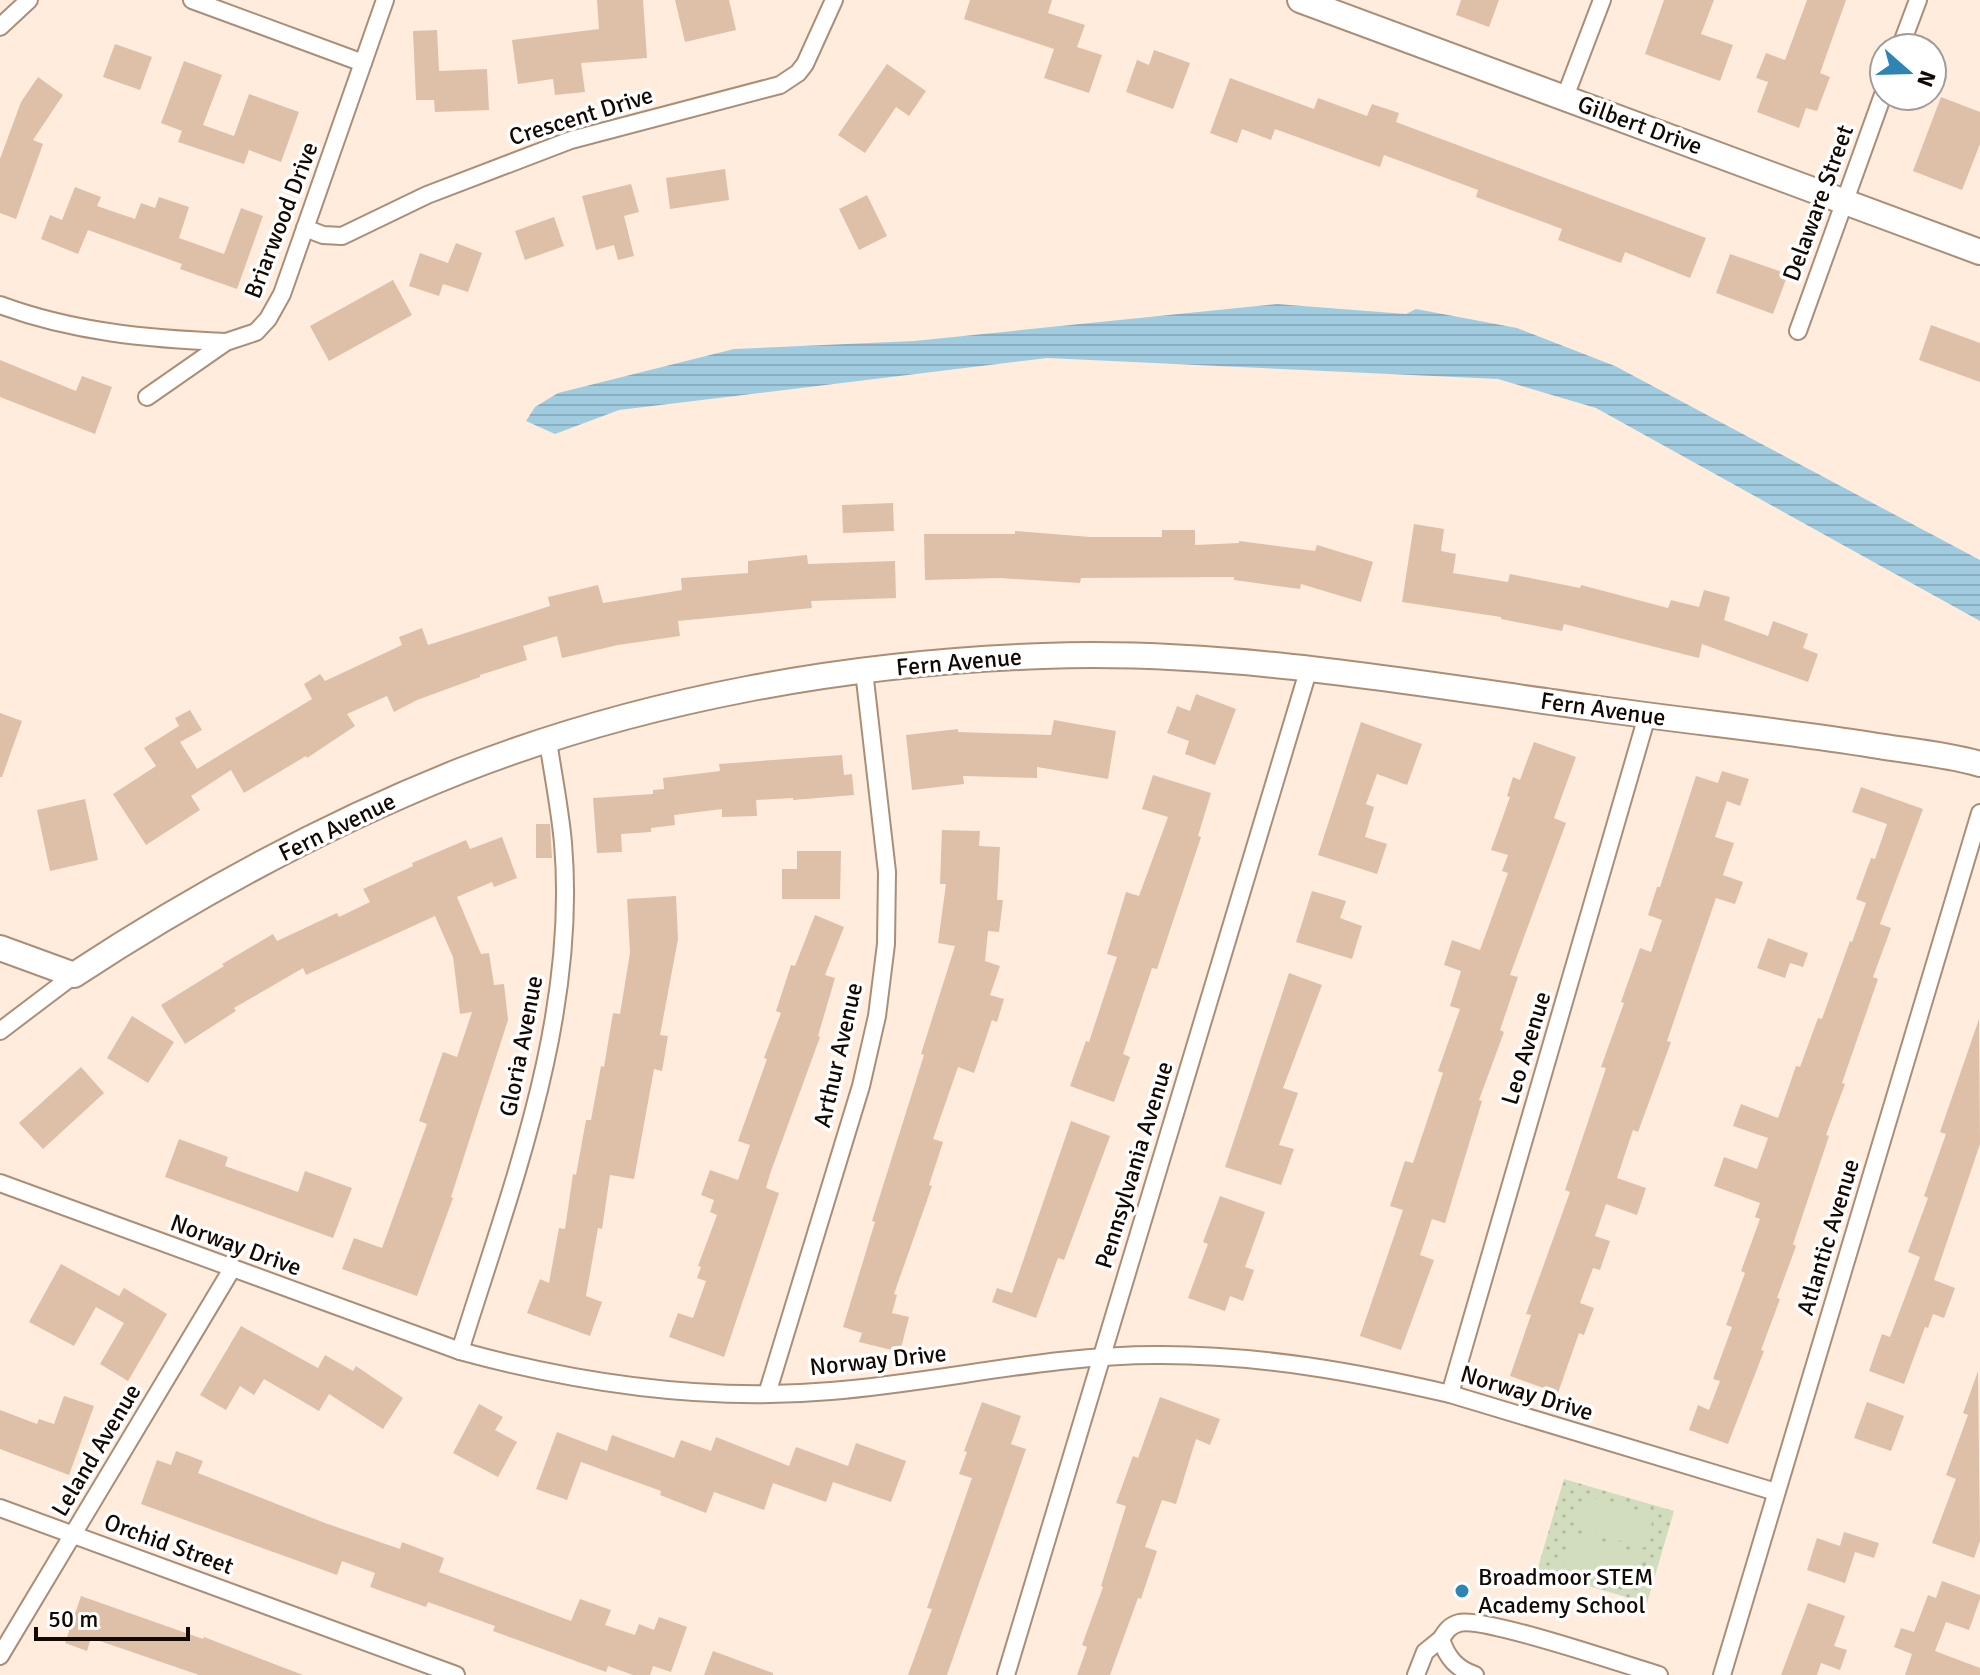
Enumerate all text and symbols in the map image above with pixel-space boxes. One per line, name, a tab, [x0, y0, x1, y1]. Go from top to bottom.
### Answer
north arrow	[1868, 32, 1948, 112]
text: N	[1911, 67, 1942, 90]
street label: Crescent Drive	[505, 80, 657, 152]
street label: Gilbert Drive	[1574, 89, 1706, 161]
street label: Delaware Street	[1776, 121, 1860, 285]
street label: Briarwood Drive	[237, 138, 325, 302]
street label: Fern Avenue	[895, 642, 1023, 682]
street label: Fern Avenue	[1538, 685, 1668, 733]
street label: Fern Avenue	[274, 786, 400, 868]
street label: Gloria Avenue	[493, 973, 549, 1119]
street label: Arthur Avenue	[807, 980, 869, 1130]
street label: Leo Avenue	[1495, 988, 1557, 1108]
street label: Pennsylvania Avenue	[1088, 1058, 1180, 1272]
street label: Atlantic Avenue	[1790, 1155, 1866, 1319]
street label: Norway Drive	[166, 1207, 306, 1283]
street label: Norway Drive	[808, 1338, 948, 1382]
street label: Norway Drive	[1457, 1359, 1597, 1427]
street label: Leland Avenue	[45, 1378, 147, 1522]
street label: Orchid Street	[100, 1507, 238, 1581]
place label: Broadmoor STEM Academy School	[1478, 1562, 1653, 1620]
marker: Broadmoor STEM Academy School	[1453, 1582, 1471, 1600]
scale bar	[36, 1591, 188, 1641]
text: 50 m	[48, 1604, 98, 1634]

